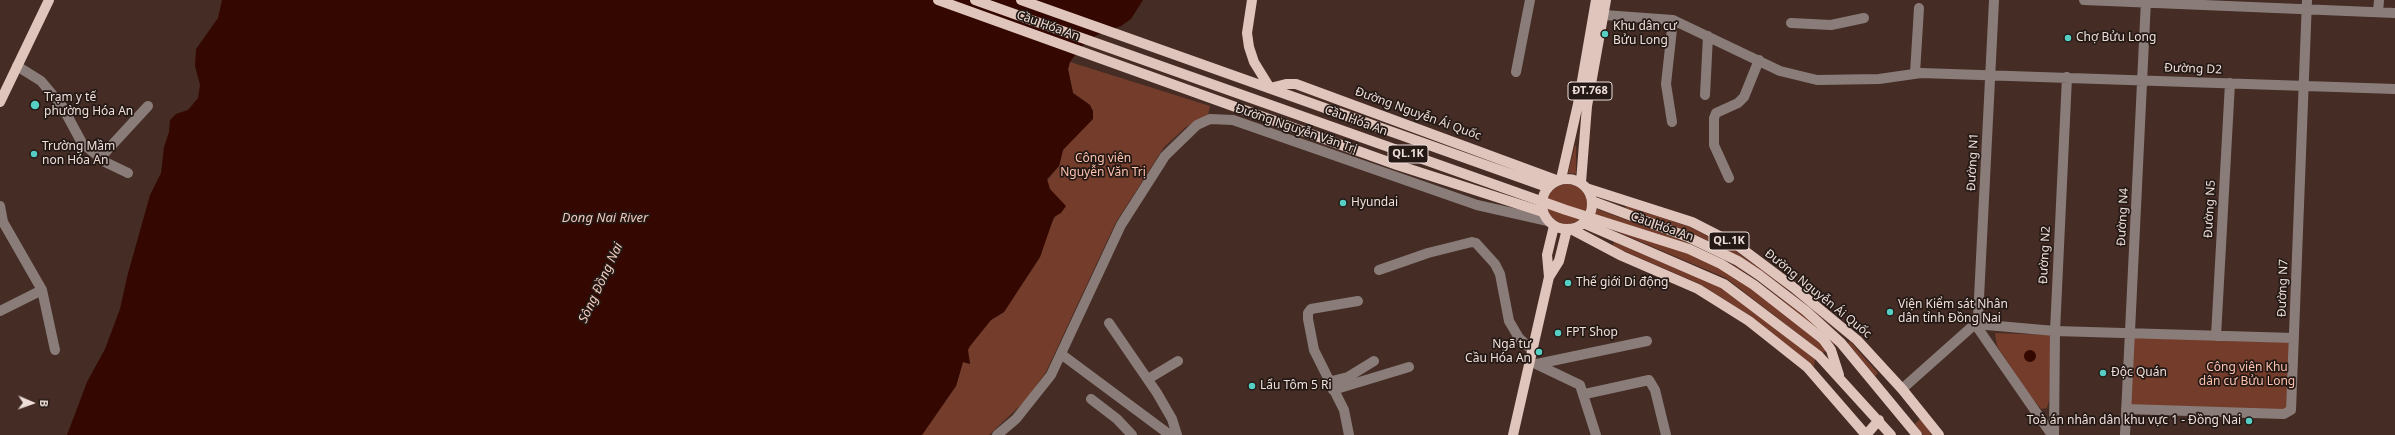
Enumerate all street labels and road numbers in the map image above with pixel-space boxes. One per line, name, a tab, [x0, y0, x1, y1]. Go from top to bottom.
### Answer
street label: Cầu Hóa An	[1015, 8, 1081, 44]
street label: Đường D2	[2164, 61, 2222, 77]
road number: ĐT.768	[1568, 82, 1612, 100]
street label: Đường Nguyễn Ái Quốc	[1353, 84, 1483, 144]
street label: Đường Nguyễn Văn Trị	[1233, 101, 1359, 157]
street label: Cầu Hóa An	[1323, 103, 1389, 139]
street label: Đường N1	[1964, 133, 1982, 191]
road number: QL.1K	[1388, 145, 1428, 163]
street label: Đường N5	[2201, 180, 2219, 238]
street label: Đường N4	[2114, 188, 2132, 246]
street label: Cầu Hóa An	[1628, 209, 1696, 245]
street label: Đường N2	[2036, 226, 2054, 284]
road number: QL.1K	[1709, 232, 1749, 250]
street label: Đường Nguyễn Ái Quốc	[1762, 246, 1874, 342]
street label: Đường N7	[2275, 259, 2291, 317]

